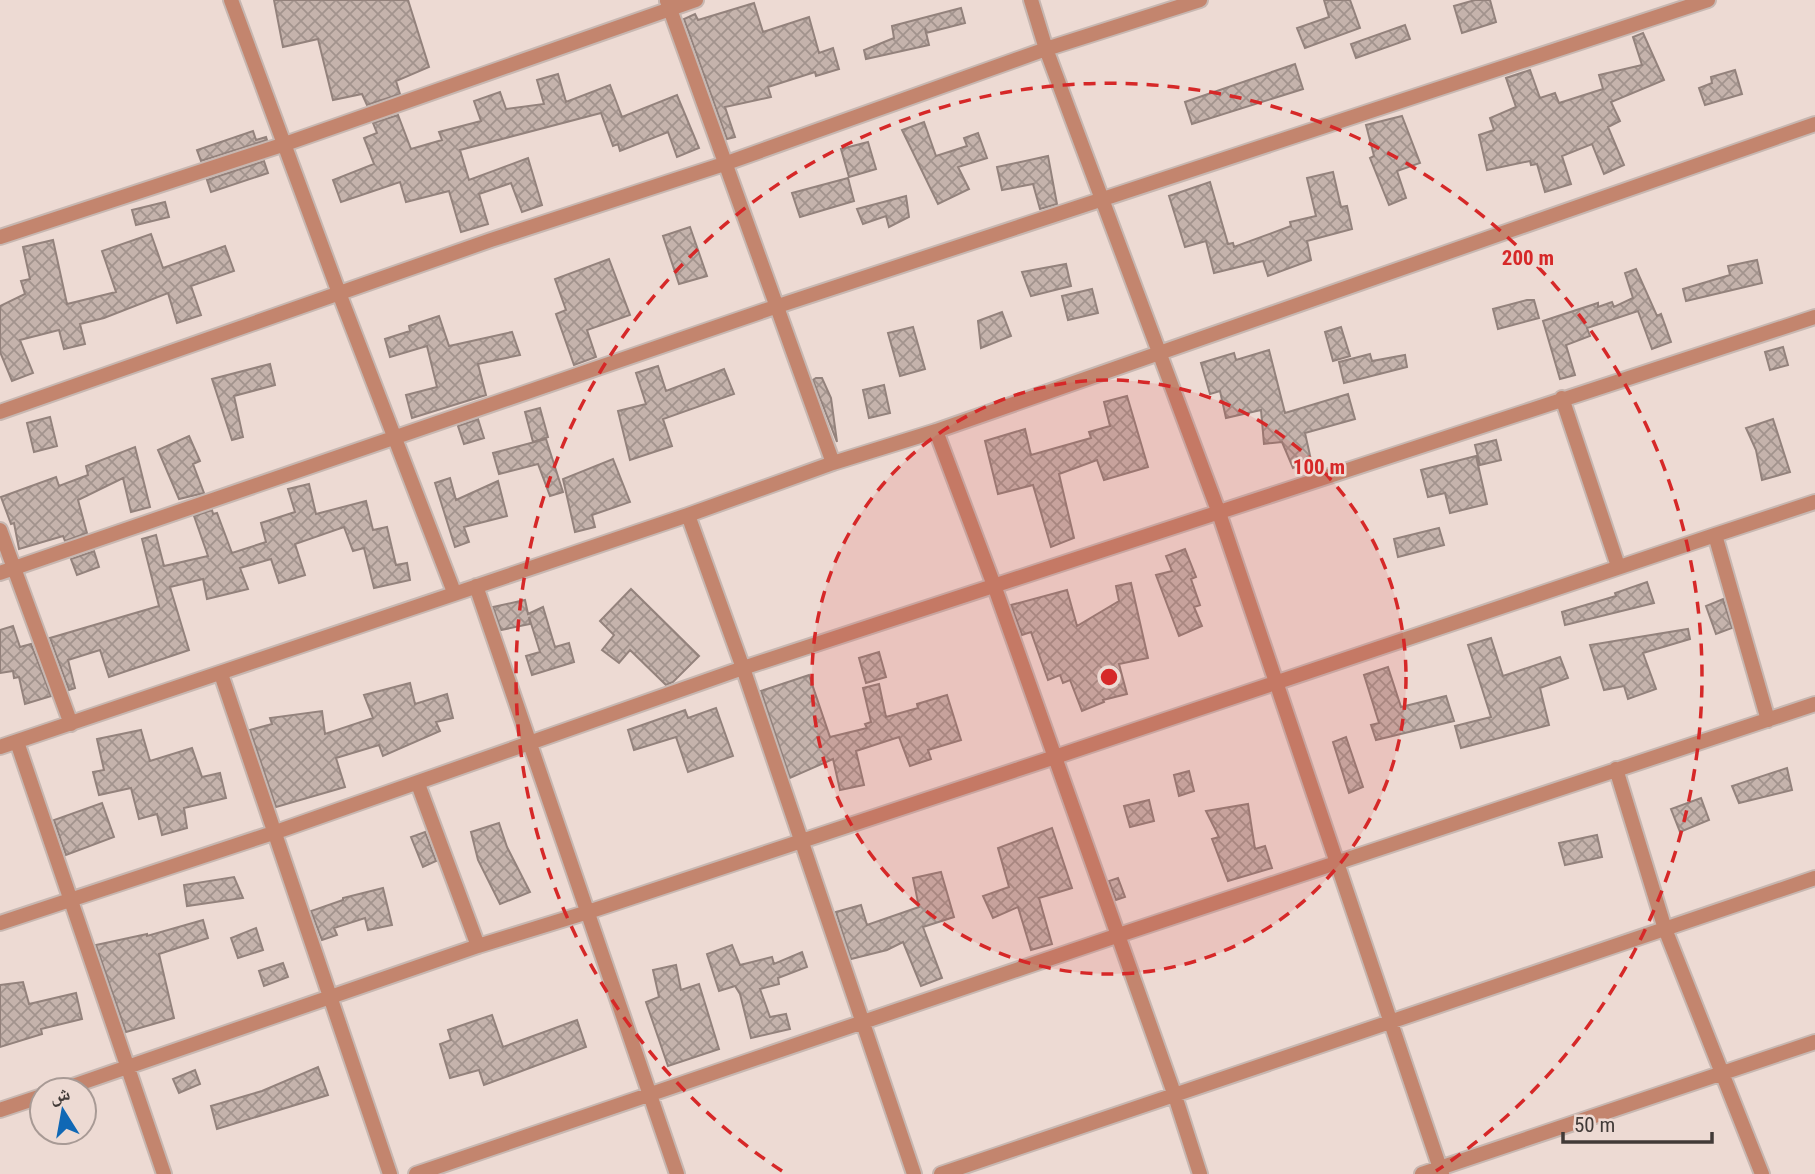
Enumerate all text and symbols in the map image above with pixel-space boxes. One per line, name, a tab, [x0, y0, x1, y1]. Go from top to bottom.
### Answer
text: 200 m	[1502, 246, 1554, 270]
text: 100 m	[1293, 455, 1345, 479]
centre of rings	[1097, 665, 1121, 689]
north arrow	[28, 1076, 98, 1146]
text: ش	[48, 1082, 72, 1108]
scale bar	[1563, 1100, 1712, 1144]
text: 50 m	[1574, 1113, 1615, 1137]

